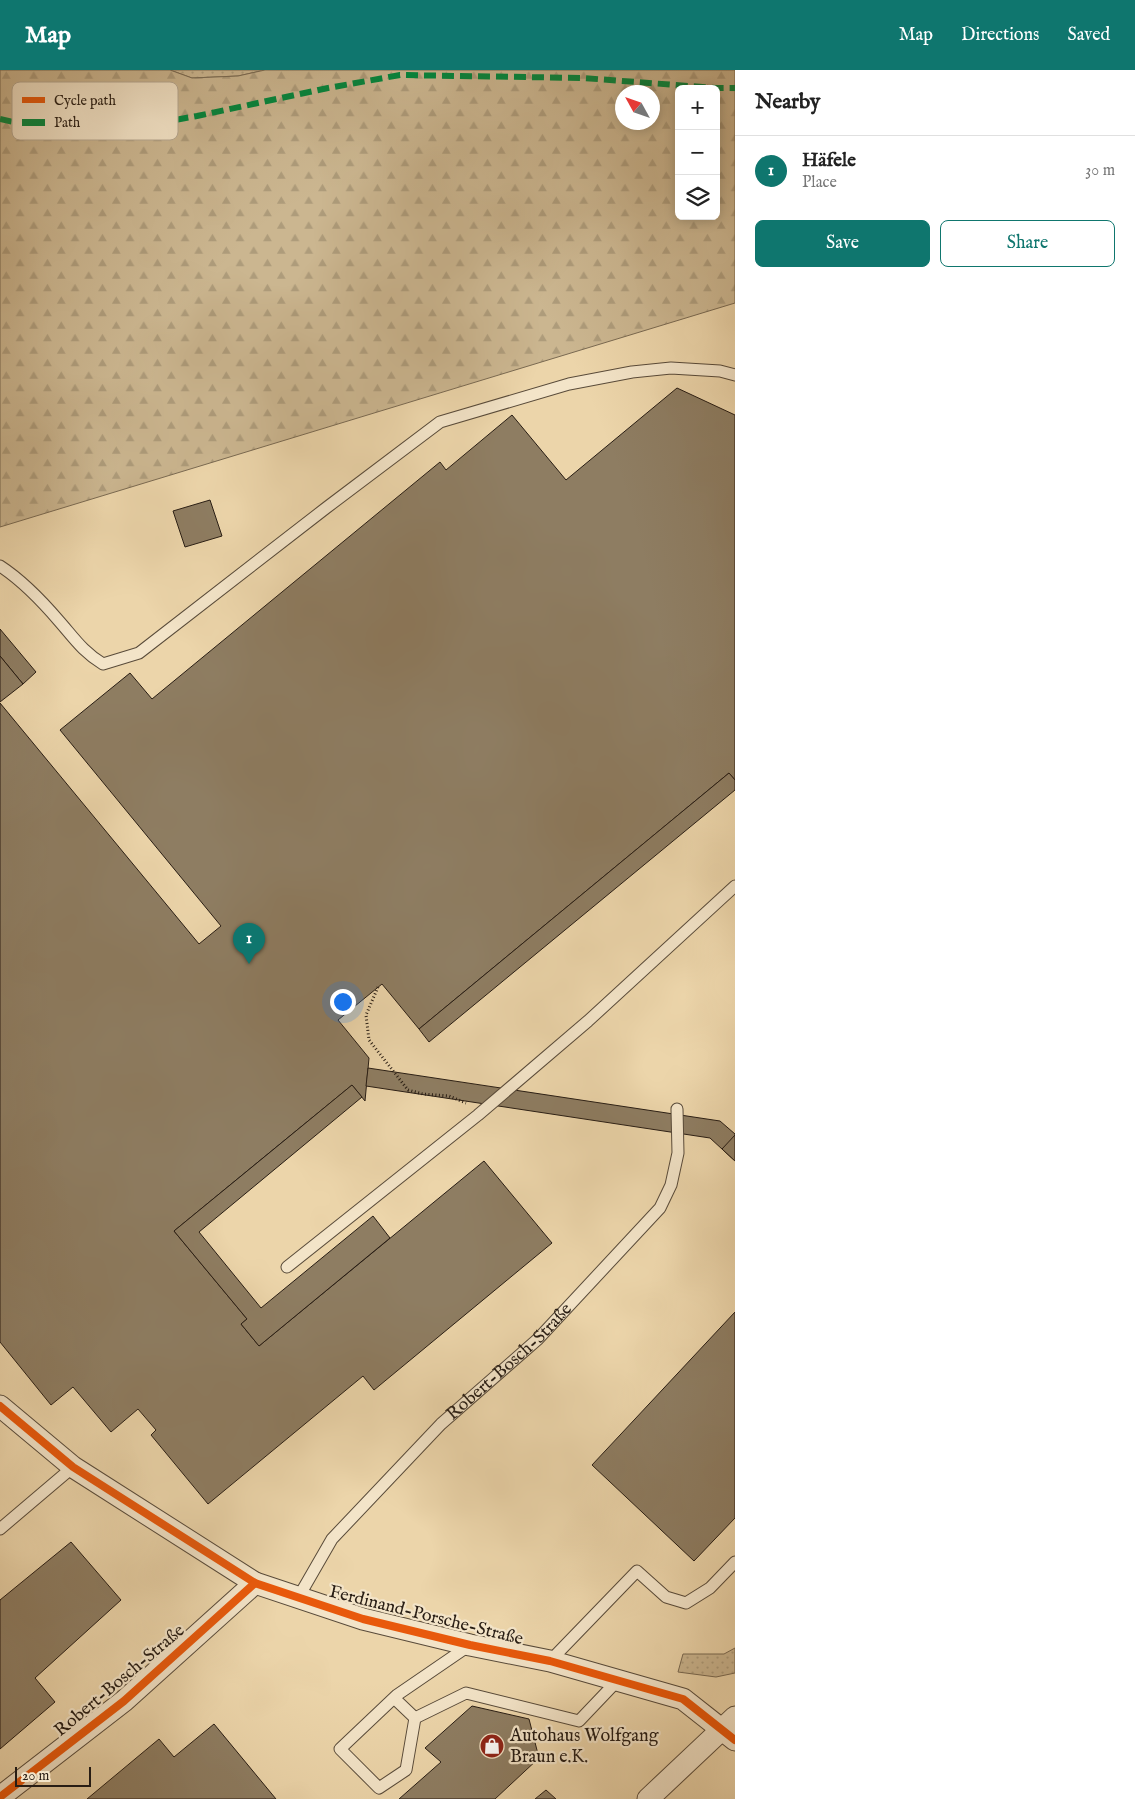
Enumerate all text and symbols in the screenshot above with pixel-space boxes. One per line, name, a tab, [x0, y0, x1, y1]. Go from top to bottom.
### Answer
text: Map	[25, 20, 71, 51]
text: Map	[899, 24, 933, 47]
text: Directions	[961, 24, 1039, 47]
text: Saved	[1067, 24, 1110, 47]
legend	[12, 82, 178, 140]
north arrow	[615, 85, 660, 130]
map controls	[675, 85, 720, 220]
button: +	[675, 85, 720, 130]
text: Nearby	[755, 89, 820, 116]
text: Cycle path	[54, 92, 116, 110]
text: Path	[54, 114, 81, 132]
button: −	[675, 130, 720, 175]
text: Häfele	[802, 149, 856, 173]
text: 1	[768, 161, 774, 181]
text: 30 m	[1085, 161, 1115, 181]
text: Place	[802, 173, 837, 193]
button: layers	[675, 175, 720, 220]
button: Save	[755, 220, 930, 267]
button: Share	[940, 220, 1115, 267]
pin: 1	[233, 923, 265, 964]
your location	[330, 989, 356, 1015]
street label: Robert-Bosch-Straße	[442, 1298, 577, 1426]
street label: Ferdinand-Porsche-Straße	[326, 1581, 526, 1651]
street label: Robert-Bosch-Straße	[50, 1620, 190, 1742]
place label: Autohaus Wolfgang Braun e.K.	[509, 1725, 659, 1769]
shop icon: Autohaus Wolfgang Braun e.K.	[479, 1733, 505, 1759]
scale bar	[15, 1764, 91, 1787]
text: 20 m	[22, 1767, 49, 1785]

